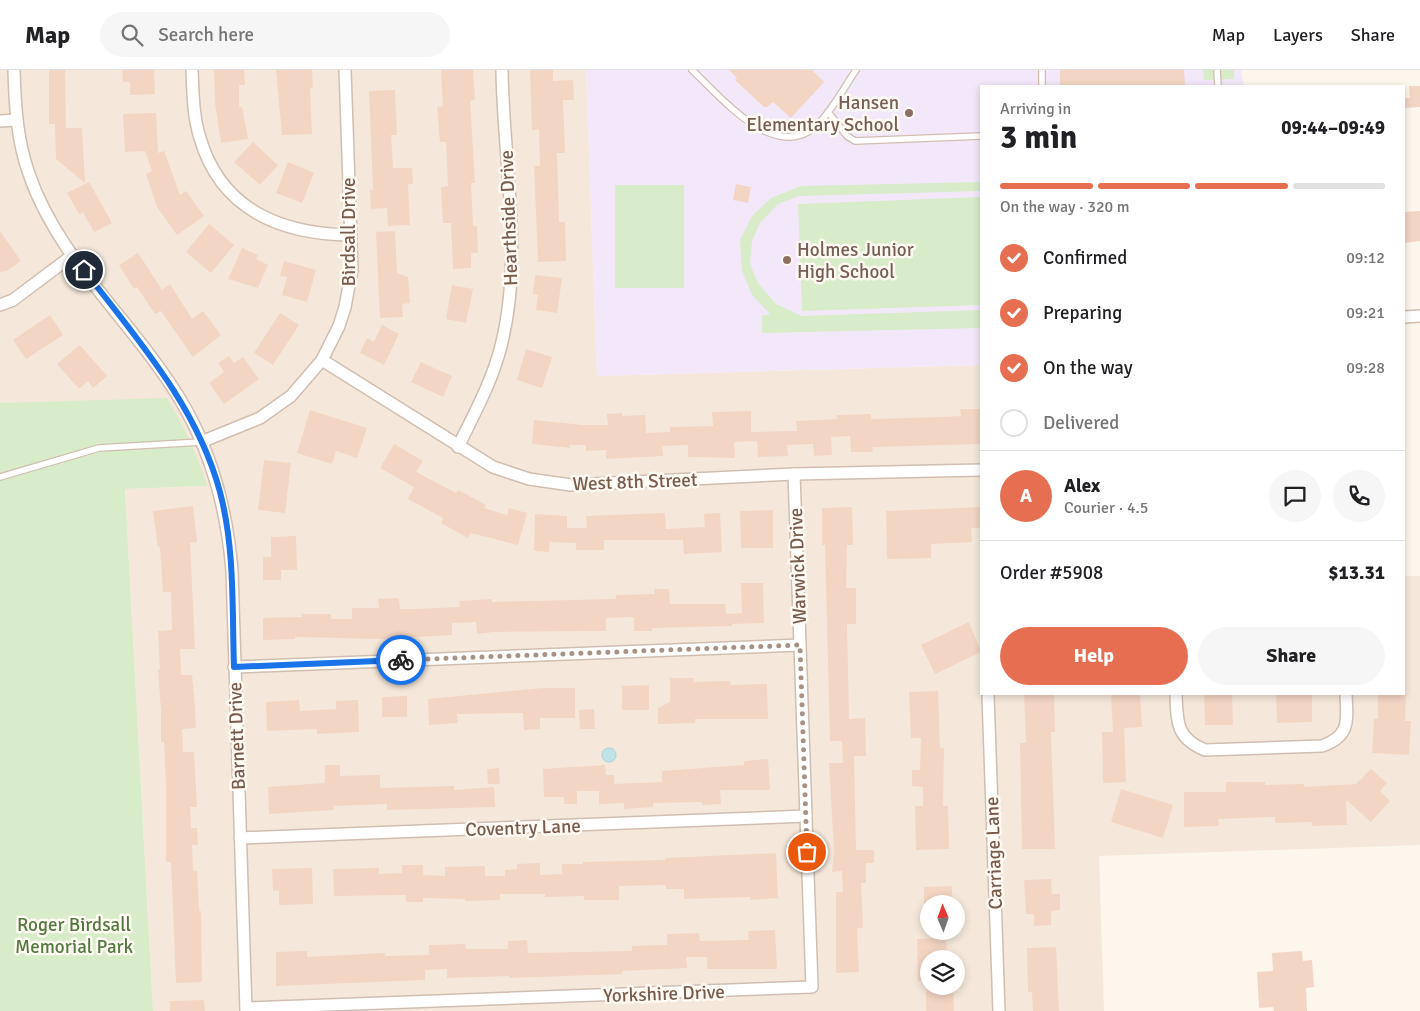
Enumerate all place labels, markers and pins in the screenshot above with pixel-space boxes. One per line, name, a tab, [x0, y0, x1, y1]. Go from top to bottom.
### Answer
place label: Hansen Elementary School	[746, 91, 899, 137]
marker: Hansen Elementary School	[903, 107, 915, 119]
place label: Holmes Junior High School	[797, 238, 914, 284]
pin	[63, 249, 105, 291]
marker: Holmes Junior High School	[781, 254, 793, 266]
pin	[786, 831, 828, 873]

